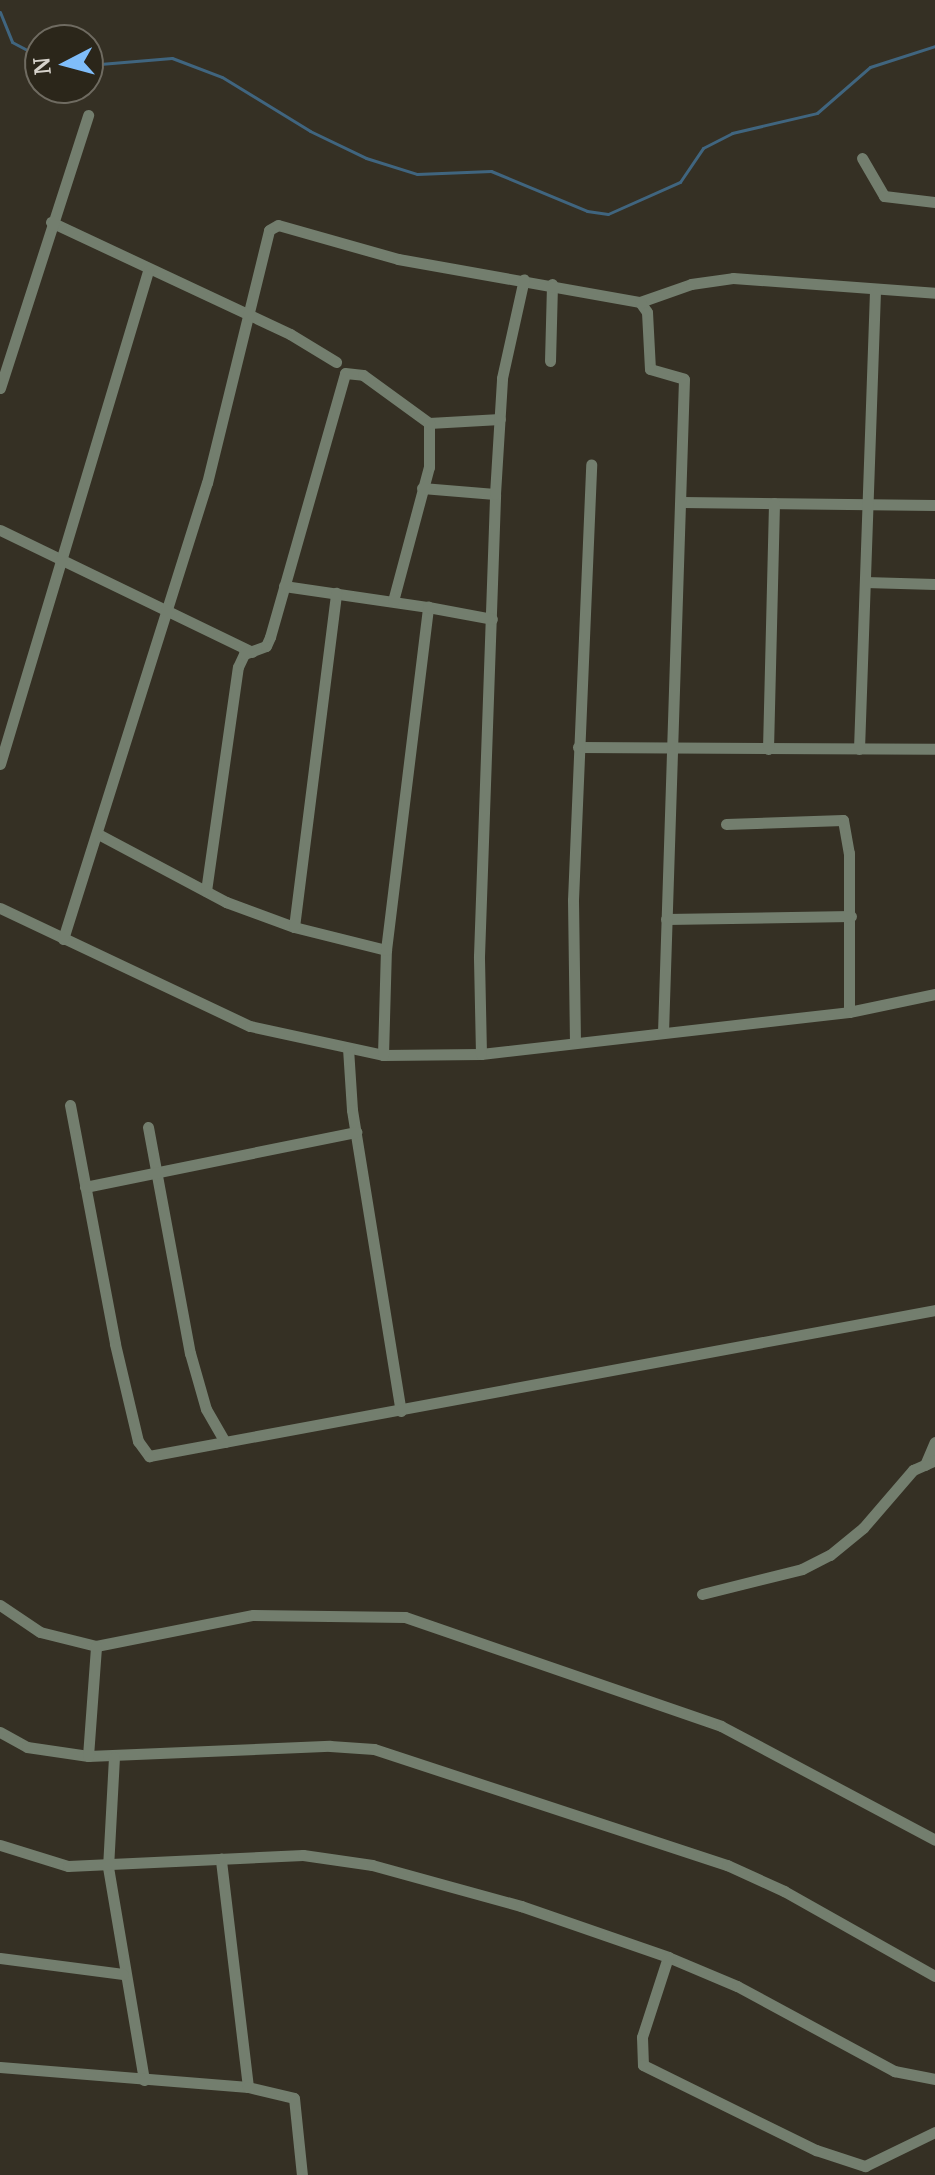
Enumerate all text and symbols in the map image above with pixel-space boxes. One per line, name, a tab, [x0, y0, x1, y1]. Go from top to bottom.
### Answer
north arrow	[24, 24, 104, 104]
text: N	[27, 56, 57, 76]

